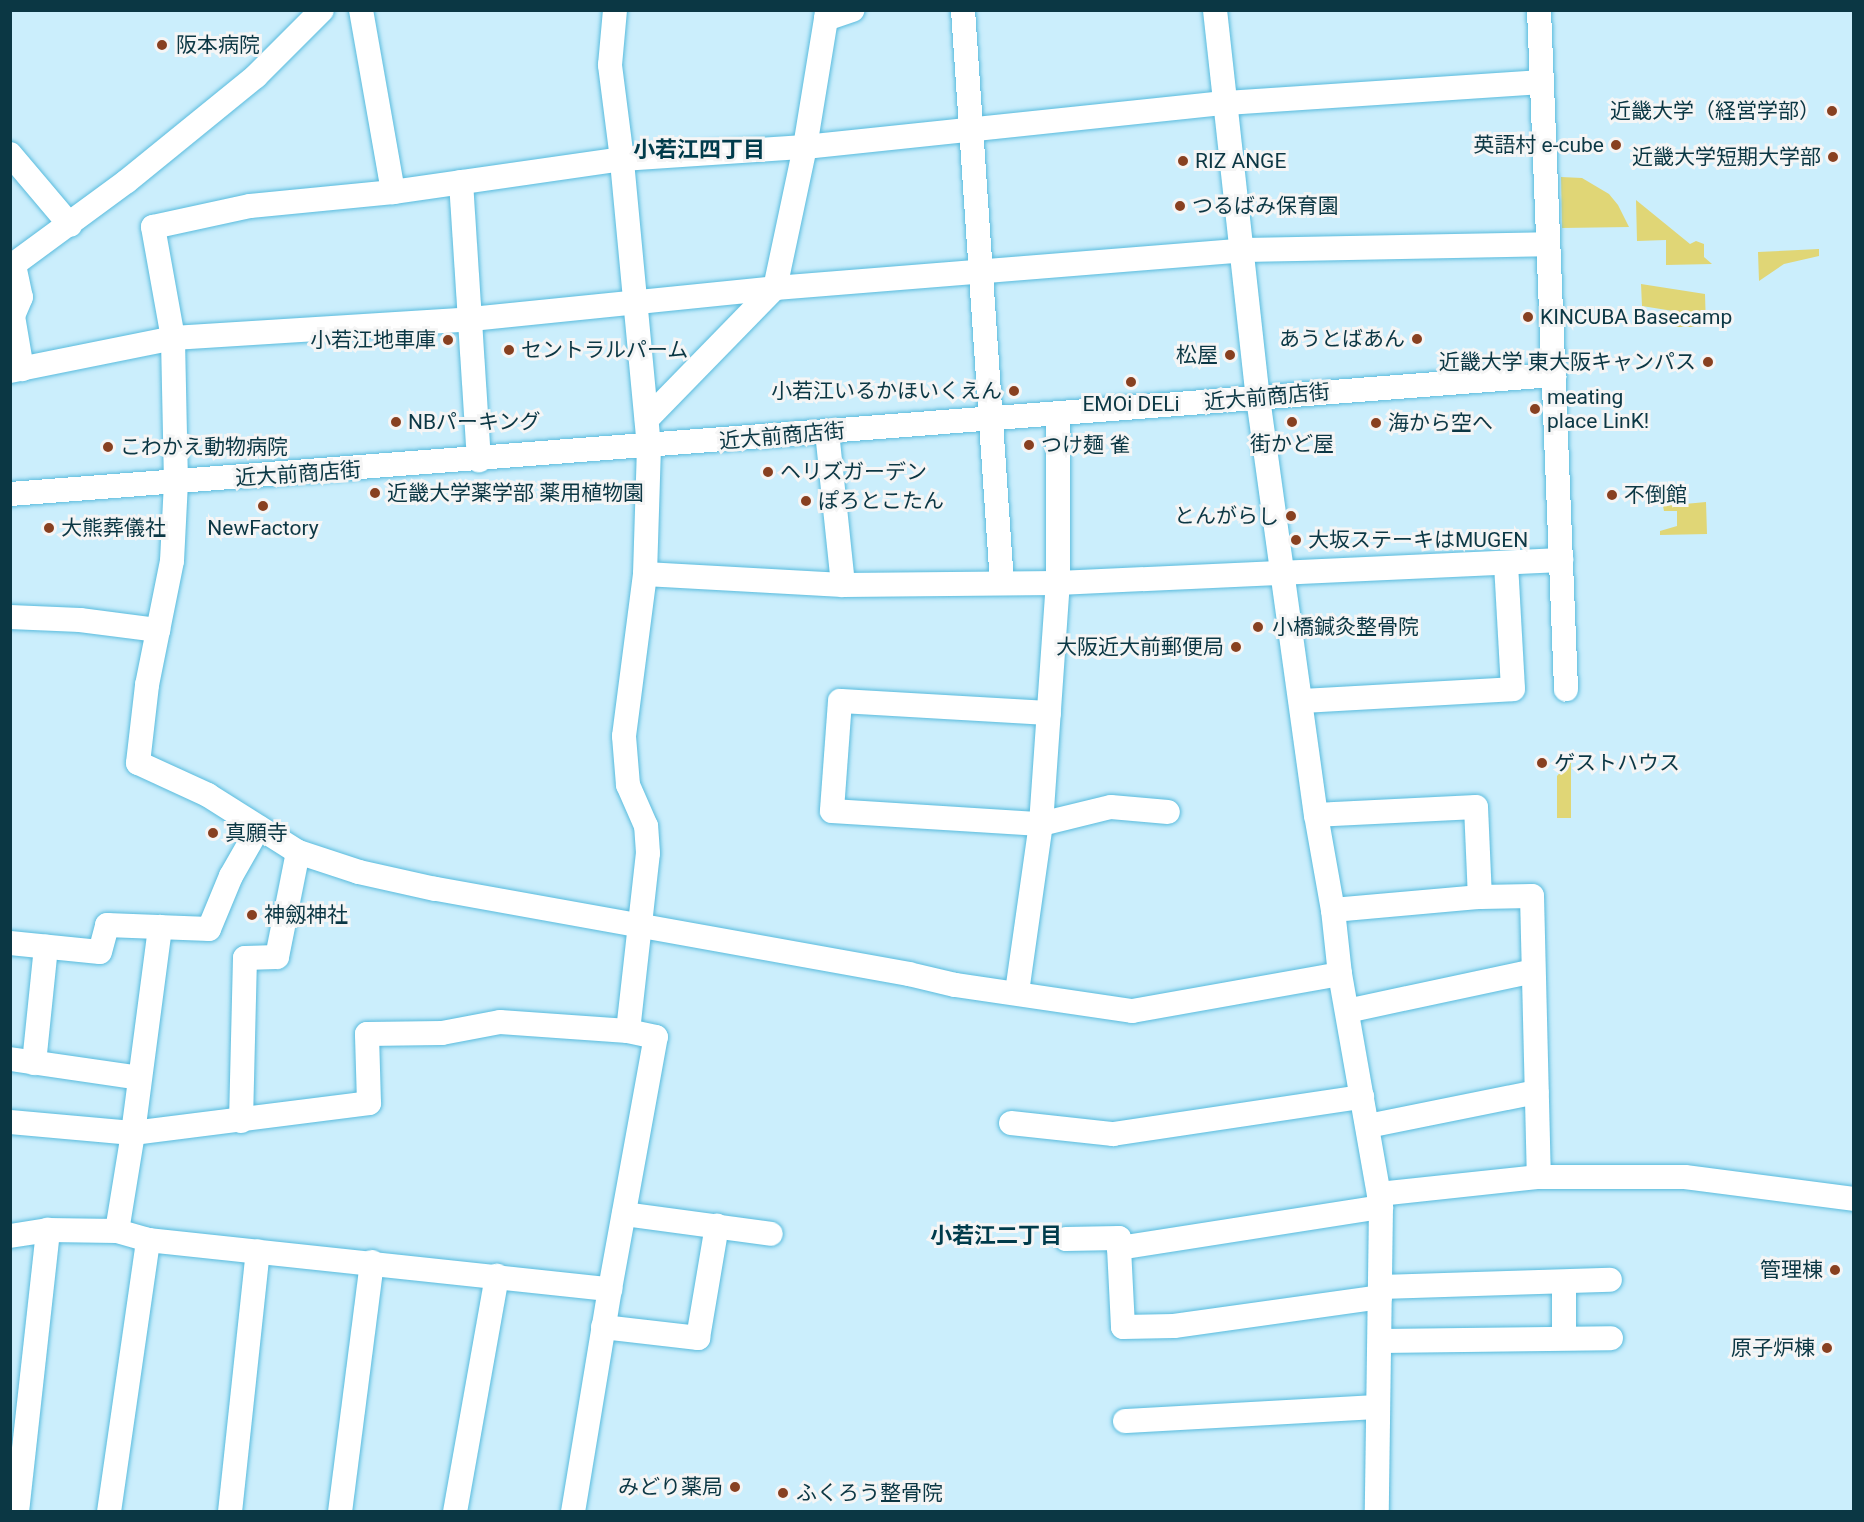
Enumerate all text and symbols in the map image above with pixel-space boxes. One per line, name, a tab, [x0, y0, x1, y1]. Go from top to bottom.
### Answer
place label: 阪本病院	[176, 32, 260, 58]
marker: 阪本病院	[153, 36, 171, 54]
place label: 近畿大学（経営学部）	[1610, 98, 1820, 124]
marker: 近畿大学（経営学部）	[1825, 104, 1839, 118]
place label: 英語村 e-cube	[1473, 132, 1604, 158]
district label: 小若江四丁目	[633, 137, 765, 163]
marker: 英語村 e-cube	[1609, 138, 1623, 152]
place label: 近畿大学短期大学部	[1632, 144, 1821, 170]
place label: RIZ ANGE	[1195, 148, 1286, 174]
marker: 近畿大学短期大学部	[1826, 150, 1840, 164]
marker: RIZ ANGE	[1176, 154, 1190, 168]
place label: つるばみ保育園	[1192, 193, 1339, 219]
marker: つるばみ保育園	[1173, 199, 1187, 213]
place label: KINCUBA Basecamp	[1540, 304, 1732, 330]
marker: KINCUBA Basecamp	[1521, 310, 1535, 324]
place label: あうとばあん	[1279, 326, 1405, 352]
place label: 小若江地車庫	[310, 327, 436, 353]
marker: あうとばあん	[1410, 332, 1424, 346]
marker: 小若江地車庫	[441, 333, 455, 347]
place label: セントラルパーム	[521, 337, 689, 363]
place label: 松屋	[1176, 342, 1218, 368]
marker: セントラルパーム	[502, 343, 516, 357]
marker: 松屋	[1223, 348, 1237, 362]
place label: 近畿大学 東大阪キャンパス	[1439, 349, 1696, 375]
marker: 近畿大学 東大阪キャンパス	[1701, 355, 1715, 369]
marker: EMOi DELi	[1124, 375, 1138, 389]
place label: 小若江いるかほいくえん	[771, 378, 1002, 404]
street label: 近大前商店街	[1203, 379, 1331, 415]
marker: 小若江いるかほいくえん	[1007, 384, 1021, 398]
place label: meating place LinK!	[1547, 384, 1649, 434]
place label: EMOi DELi	[1082, 391, 1180, 417]
marker: meating place LinK!	[1528, 402, 1542, 416]
place label: NBパーキング	[408, 409, 541, 435]
place label: 海から空へ	[1388, 410, 1493, 436]
marker: NBパーキング	[389, 415, 403, 429]
marker: 街かど屋	[1285, 415, 1299, 429]
marker: 海から空へ	[1369, 416, 1383, 430]
street label: 近大前商店街	[718, 418, 846, 454]
place label: 街かど屋	[1250, 431, 1334, 457]
place label: つけ麺 雀	[1041, 432, 1130, 458]
place label: こわかえ動物病院	[120, 434, 288, 460]
marker: つけ麺 雀	[1022, 438, 1036, 452]
marker: こわかえ動物病院	[101, 440, 115, 454]
street label: 近大前商店街	[234, 457, 362, 491]
place label: ヘリズガーデン	[780, 459, 927, 485]
marker: ヘリズガーデン	[761, 465, 775, 479]
place label: 近畿大学薬学部 薬用植物園	[387, 480, 644, 506]
place label: 不倒館	[1624, 482, 1687, 508]
marker: 近畿大学薬学部 薬用植物園	[368, 486, 382, 500]
place label: ぽろとこたん	[818, 488, 944, 514]
marker: 不倒館	[1605, 488, 1619, 502]
marker: ぽろとこたん	[799, 494, 813, 508]
marker: NewFactory	[256, 499, 270, 513]
place label: とんがらし	[1174, 503, 1279, 529]
marker: とんがらし	[1284, 509, 1298, 523]
place label: 大熊葬儀社	[61, 515, 166, 541]
place label: NewFactory	[207, 515, 319, 541]
marker: 大熊葬儀社	[42, 521, 56, 535]
place label: 大坂ステーキはMUGEN	[1308, 527, 1528, 553]
marker: 大坂ステーキはMUGEN	[1289, 533, 1303, 547]
place label: 小橋鍼灸整骨院	[1272, 614, 1419, 640]
marker: 小橋鍼灸整骨院	[1249, 618, 1267, 636]
place label: 大阪近大前郵便局	[1056, 634, 1224, 660]
marker: 大阪近大前郵便局	[1229, 640, 1243, 654]
place label: ゲストハウス	[1554, 750, 1680, 776]
marker: ゲストハウス	[1535, 756, 1549, 770]
place label: 真願寺	[225, 820, 288, 846]
marker: 真願寺	[206, 826, 220, 840]
place label: 神劔神社	[264, 902, 348, 928]
marker: 神劔神社	[245, 908, 259, 922]
district label: 小若江二丁目	[930, 1223, 1062, 1249]
place label: 管理棟	[1760, 1257, 1823, 1283]
marker: 管理棟	[1828, 1263, 1842, 1277]
place label: 原子炉棟	[1731, 1335, 1815, 1361]
marker: 原子炉棟	[1820, 1341, 1834, 1355]
place label: みどり薬局	[618, 1474, 723, 1500]
marker: みどり薬局	[728, 1480, 742, 1494]
place label: ふくろう整骨院	[796, 1480, 943, 1506]
marker: ふくろう整骨院	[774, 1484, 792, 1502]

